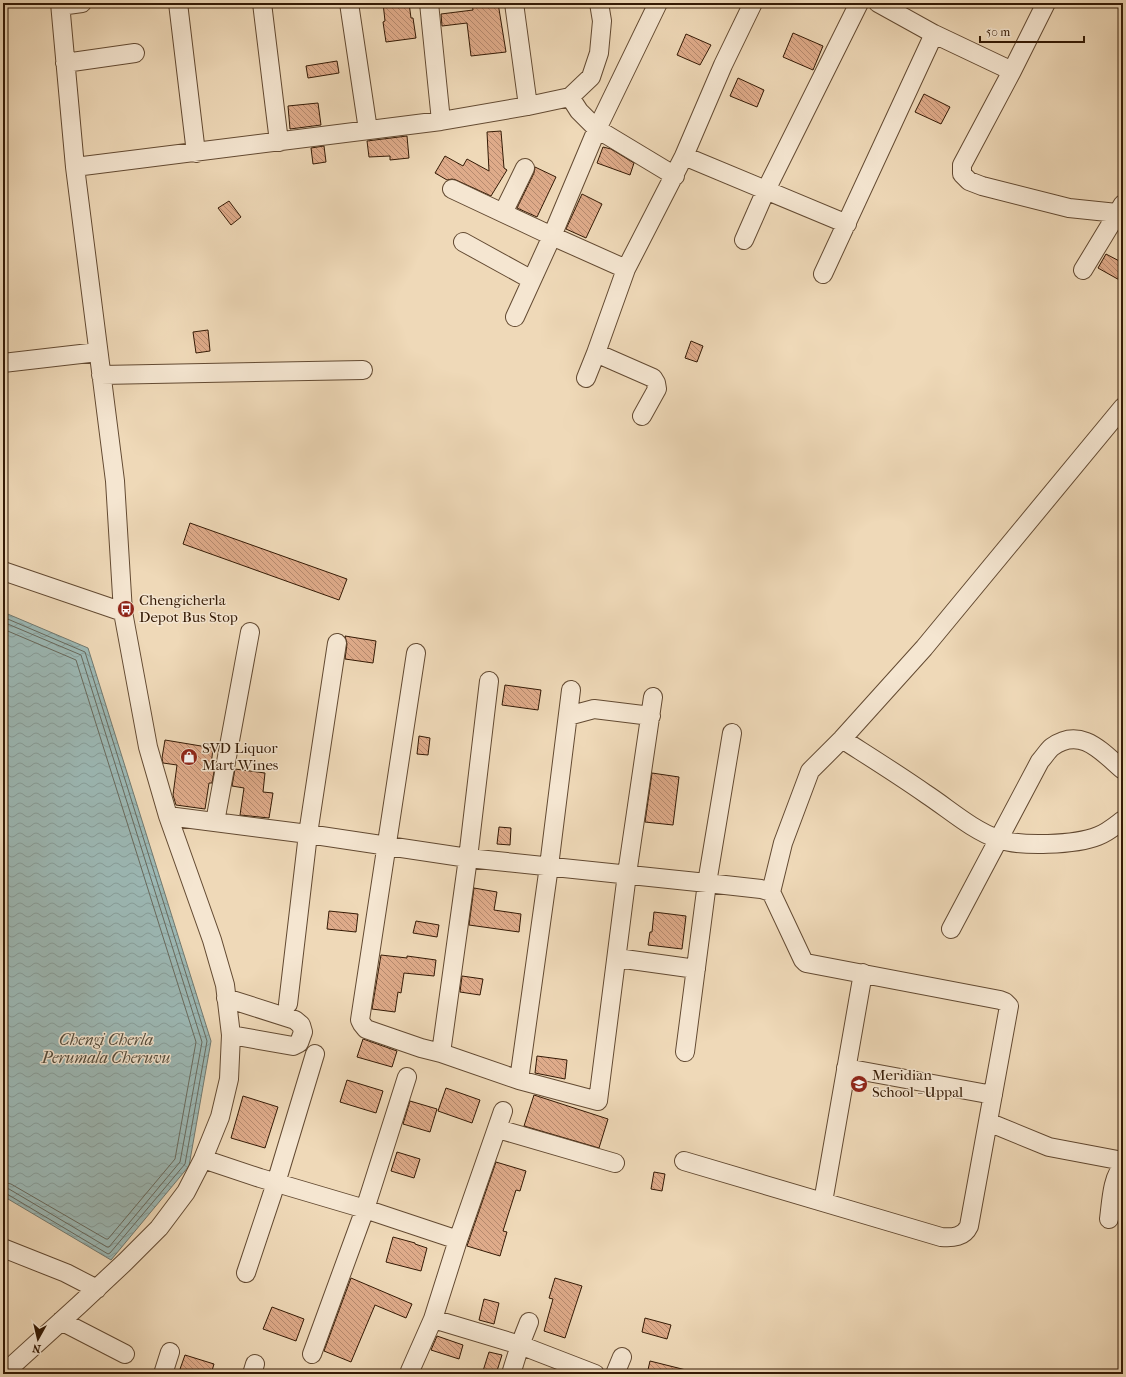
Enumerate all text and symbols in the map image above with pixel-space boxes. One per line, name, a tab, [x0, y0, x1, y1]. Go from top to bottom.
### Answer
scale bar	[980, 18, 1084, 44]
text: 50 m	[986, 25, 1010, 39]
place label: Chengicherla Depot Bus Stop	[139, 591, 238, 626]
bus stop icon: Chengicherla Depot Bus Stop	[116, 599, 136, 619]
place label: SVD Liquor Mart Wines	[202, 739, 279, 774]
shop icon: SVD Liquor Mart Wines	[179, 747, 199, 767]
water label: Chengi Cherla Perumala Cheruvu	[41, 1030, 171, 1067]
place label: Meridian School - Uppal	[872, 1066, 963, 1101]
school or university icon: Meridian School - Uppal	[849, 1074, 869, 1094]
north arrow	[18, 1319, 58, 1359]
text: N	[31, 1341, 42, 1355]

